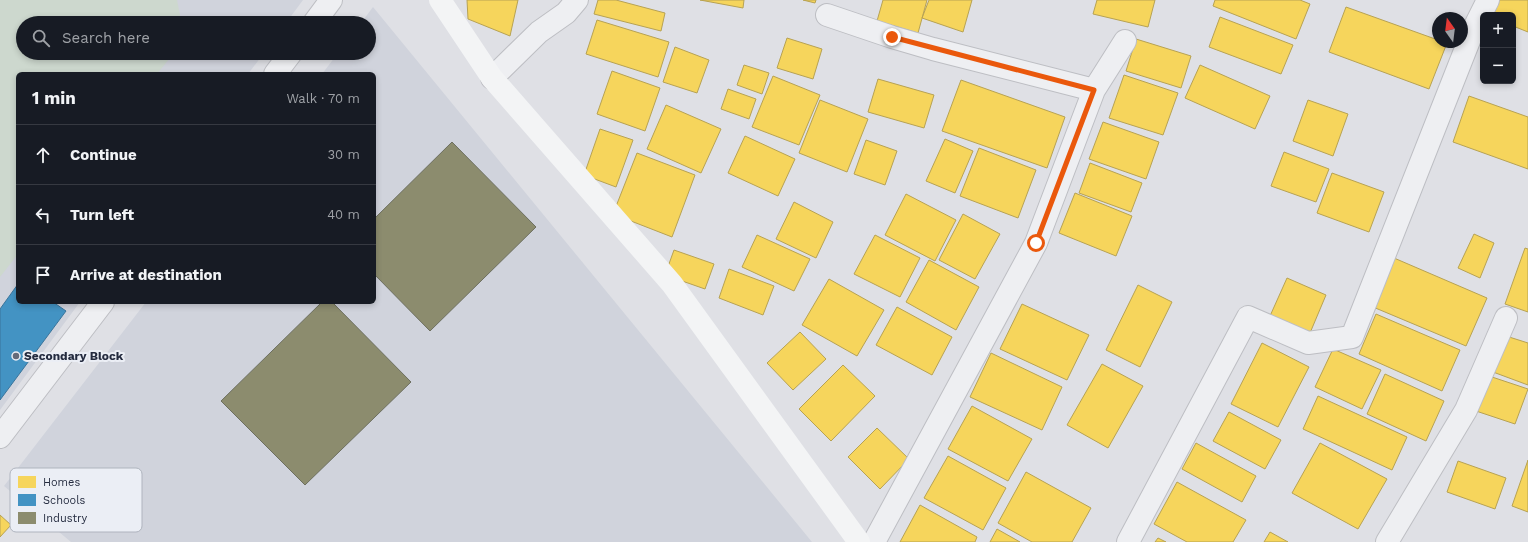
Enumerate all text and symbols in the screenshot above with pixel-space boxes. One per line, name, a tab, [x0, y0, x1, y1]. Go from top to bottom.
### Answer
north arrow	[1432, 12, 1468, 48]
map controls	[1480, 12, 1516, 84]
button: +	[1480, 12, 1516, 48]
search box	[16, 16, 376, 60]
icon: search	[30, 27, 52, 49]
route end	[883, 28, 901, 46]
text: Search here	[62, 29, 150, 47]
button: −	[1480, 48, 1516, 84]
text: 1 min	[32, 88, 76, 108]
text: Walk · 70 m	[286, 91, 360, 106]
icon: ahead	[32, 144, 54, 166]
text: Continue	[70, 146, 137, 164]
text: 30 m	[328, 147, 360, 162]
icon: left	[32, 204, 54, 226]
text: Turn left	[70, 206, 134, 224]
text: 40 m	[327, 207, 360, 222]
route start	[1027, 234, 1045, 252]
icon: arrive	[32, 264, 54, 286]
text: Arrive at destination	[70, 266, 222, 284]
place label: Secondary Block	[24, 349, 124, 363]
marker: Secondary Block	[11, 351, 21, 361]
legend	[10, 468, 142, 532]
text: Homes	[43, 476, 80, 489]
text: Schools	[43, 494, 86, 507]
text: Industry	[43, 512, 88, 525]

